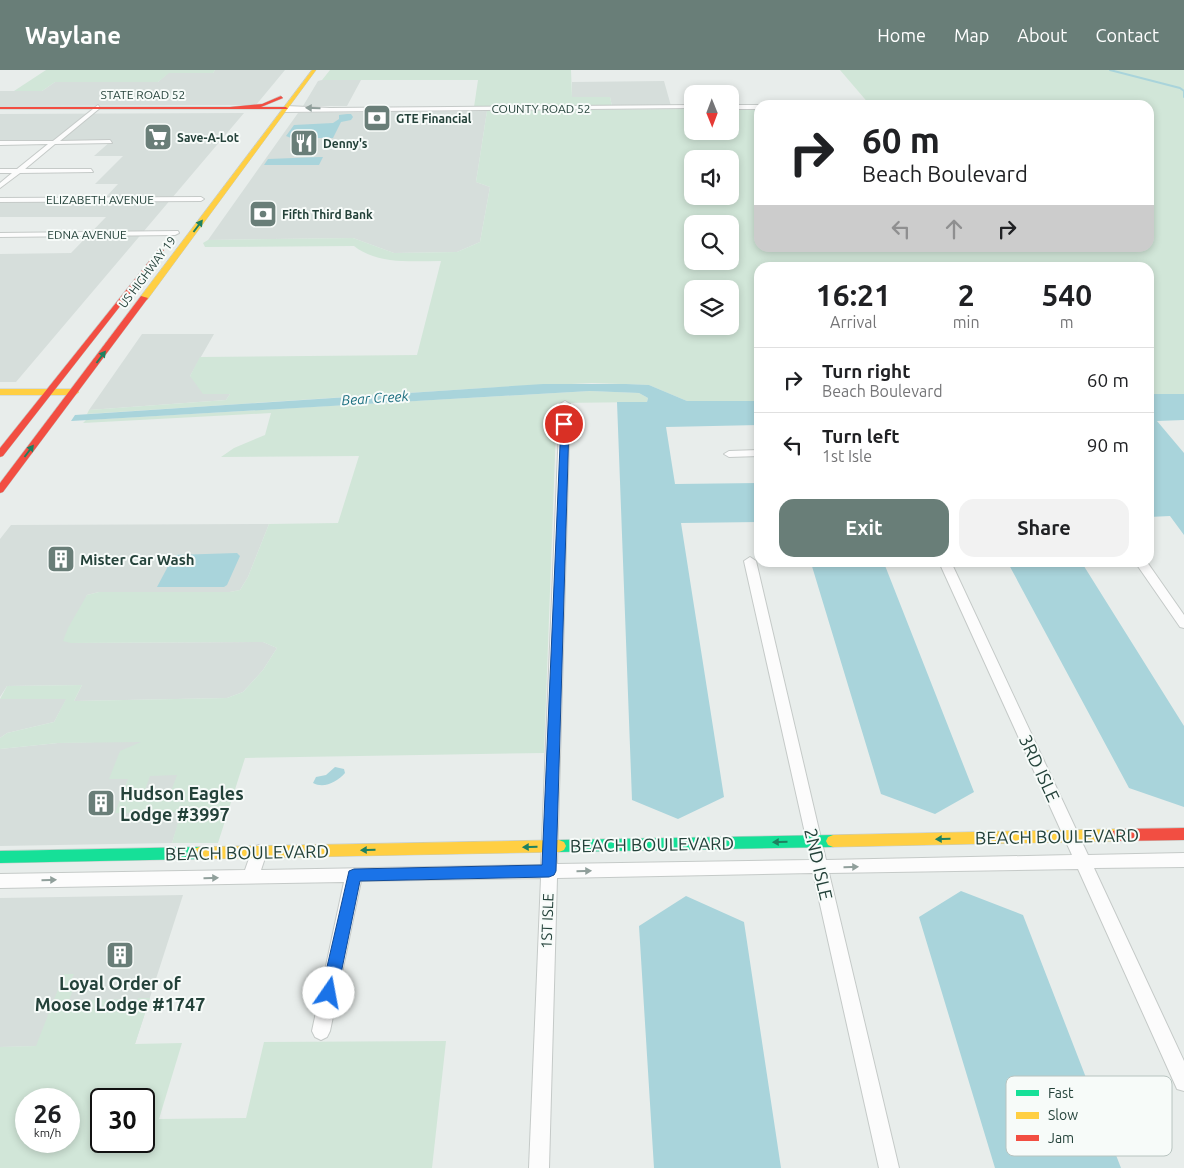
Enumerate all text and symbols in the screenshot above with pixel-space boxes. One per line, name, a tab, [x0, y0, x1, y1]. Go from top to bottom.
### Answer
text: Waylane	[25, 22, 121, 49]
text: Home	[877, 25, 926, 45]
text: Map	[954, 25, 989, 45]
text: About	[1017, 25, 1067, 45]
text: Contact	[1095, 25, 1159, 45]
north arrow	[684, 85, 739, 140]
map controls	[684, 85, 739, 335]
street label: STATE ROAD 52	[101, 88, 185, 101]
street label: COUNTY ROAD 52	[491, 102, 591, 115]
bank icon: GTE Financial	[362, 103, 392, 133]
one-way arrow	[305, 104, 321, 112]
place label: GTE Financial	[396, 112, 472, 125]
icon: right	[779, 120, 844, 185]
text: 60 m	[862, 120, 940, 160]
supermarket icon: Save-A-Lot	[143, 122, 173, 152]
restaurant icon: Denny's	[289, 128, 319, 158]
place label: Save-A-Lot	[177, 131, 239, 144]
place label: Denny's	[323, 137, 368, 150]
button: sound	[684, 150, 739, 205]
text: Beach Boulevard	[862, 161, 1028, 186]
street label: ELIZABETH AVENUE	[46, 193, 154, 206]
bank icon: Fifth Third Bank	[248, 199, 278, 229]
place label: Fifth Third Bank	[282, 208, 373, 221]
button: search	[684, 215, 739, 270]
icon: left	[887, 215, 915, 243]
icon: ahead	[940, 215, 968, 243]
icon: right	[993, 215, 1021, 243]
one-way arrow	[193, 219, 203, 233]
street label: EDNA AVENUE	[47, 228, 127, 241]
street label: US HIGHWAY 19	[116, 234, 178, 310]
text: 16:21	[816, 278, 891, 312]
text: 2	[958, 278, 975, 312]
text: 540	[1041, 278, 1092, 312]
button: layers	[684, 280, 739, 335]
text: Arrival	[830, 313, 877, 331]
text: min	[953, 313, 980, 331]
text: m	[1060, 313, 1074, 331]
one-way arrow	[96, 350, 106, 364]
text: Turn right	[822, 360, 910, 382]
icon: right	[779, 366, 807, 394]
text: 60 m	[1087, 369, 1129, 391]
text: Beach Boulevard	[822, 382, 943, 400]
water label: Bear Creek	[341, 388, 410, 408]
pin	[543, 403, 585, 445]
icon: arrive	[550, 410, 578, 438]
text: Turn left	[822, 425, 900, 447]
icon: left	[779, 431, 807, 459]
text: 90 m	[1087, 434, 1129, 456]
one-way arrow	[24, 445, 35, 458]
text: 1st Isle	[822, 447, 872, 465]
button: Exit	[779, 499, 949, 557]
button: Share	[959, 499, 1129, 557]
building icon: Mister Car Wash	[46, 544, 76, 574]
place label: Mister Car Wash	[80, 551, 195, 568]
street label: 3RD ISLE	[1016, 731, 1064, 805]
place label: Hudson Eagles Lodge #3997	[120, 783, 244, 824]
building icon: Hudson Eagles Lodge #3997	[86, 788, 116, 818]
street label: BEACH BOULEVARD	[975, 825, 1139, 847]
street label: 2ND ISLE	[801, 826, 837, 902]
street label: BEACH BOULEVARD	[570, 833, 734, 855]
one-way arrow	[935, 835, 951, 843]
one-way arrow	[772, 838, 788, 846]
street label: BEACH BOULEVARD	[165, 841, 329, 863]
one-way arrow	[522, 843, 538, 851]
one-way arrow	[360, 846, 376, 854]
one-way arrow	[843, 862, 859, 870]
one-way arrow	[576, 866, 592, 874]
one-way arrow	[203, 874, 219, 882]
one-way arrow	[41, 876, 57, 884]
street label: 1ST ISLE	[538, 893, 556, 949]
building icon: Loyal Order of Moose Lodge #1747	[105, 940, 135, 970]
position arrow	[302, 966, 354, 1018]
place label: Loyal Order of Moose Lodge #1747	[35, 973, 205, 1014]
legend	[1006, 1076, 1172, 1156]
text: Fast	[1048, 1085, 1074, 1101]
speed limit sign: 30	[90, 1088, 155, 1153]
text: 26	[33, 1100, 62, 1128]
text: Slow	[1048, 1107, 1078, 1123]
text: km/h	[34, 1126, 61, 1139]
text: Jam	[1048, 1130, 1074, 1146]

